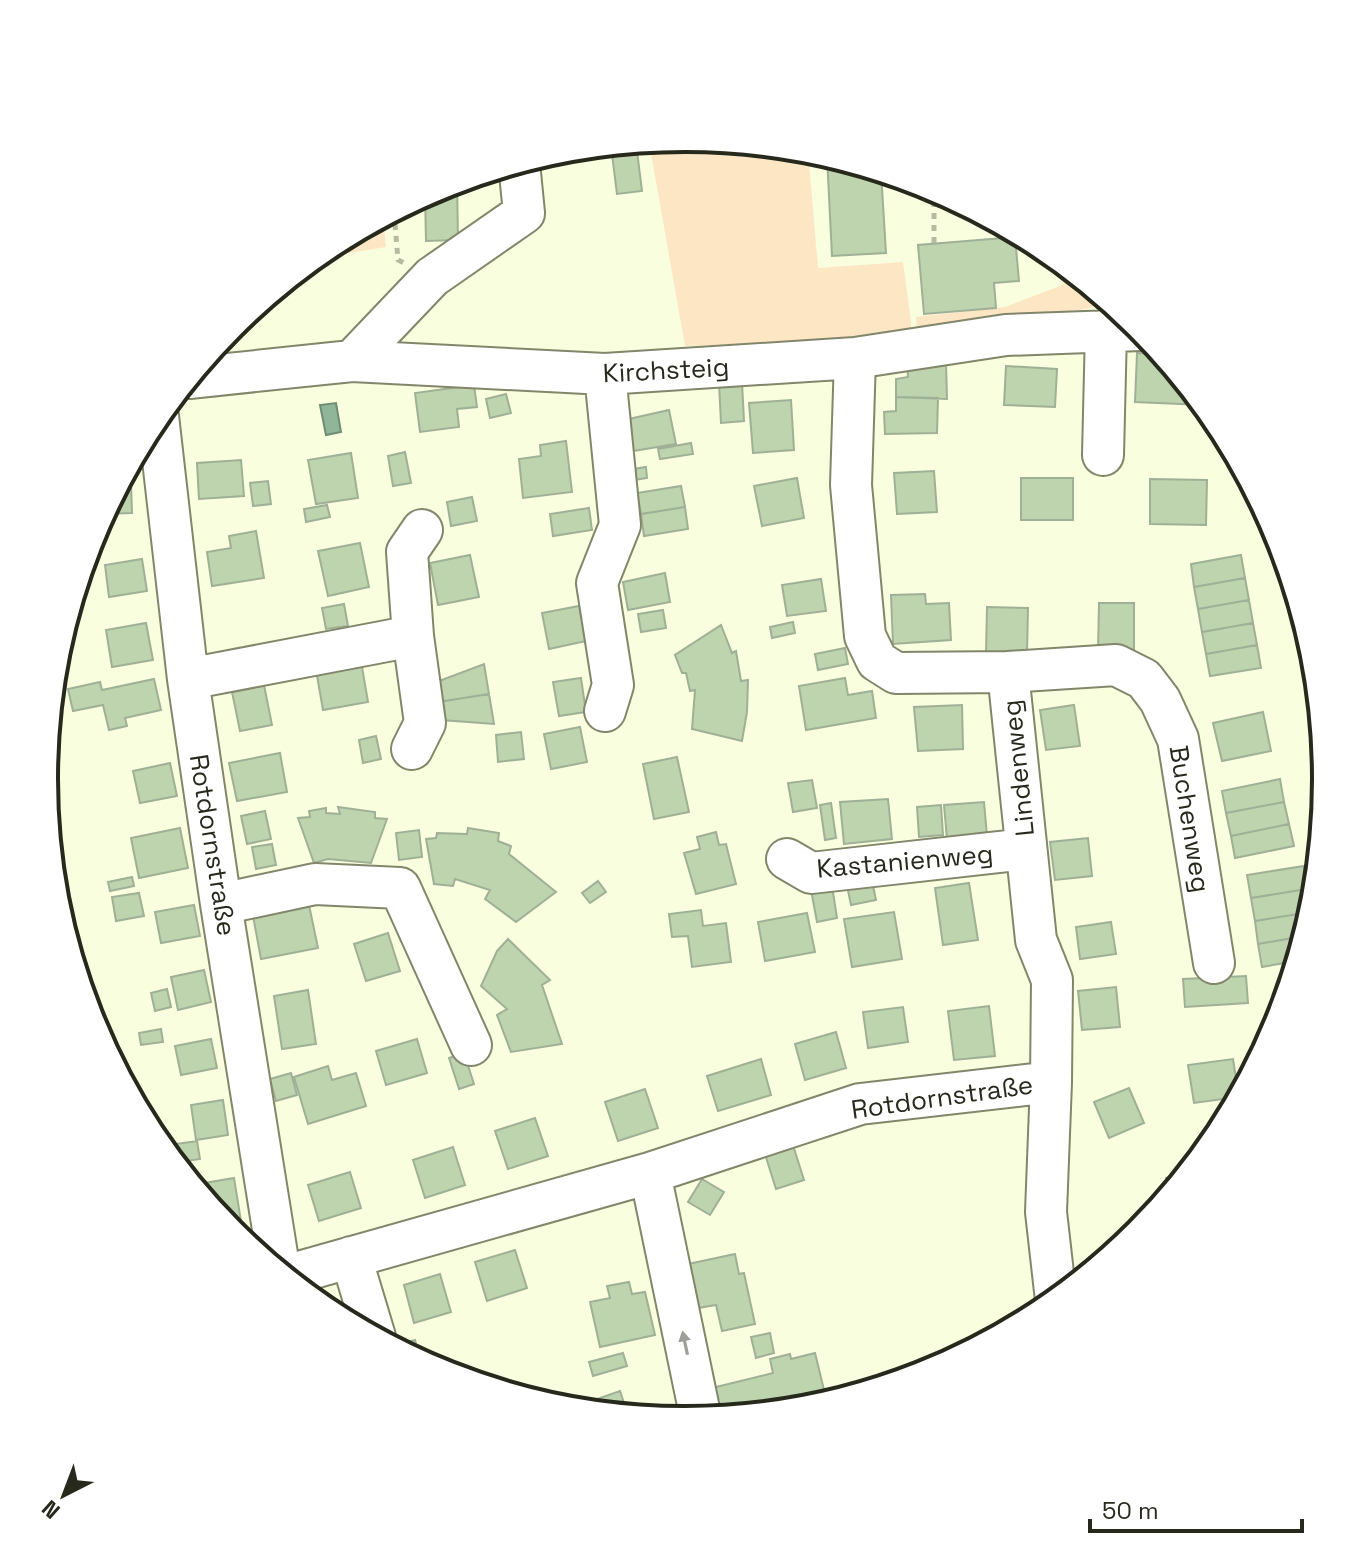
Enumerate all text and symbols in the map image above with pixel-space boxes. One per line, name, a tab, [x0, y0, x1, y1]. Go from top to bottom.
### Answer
street label: Kirchsteig	[602, 350, 730, 390]
street label: Lindenweg	[994, 698, 1042, 838]
street label: Buchenweg	[1162, 743, 1218, 895]
street label: Rotdornstraße	[182, 752, 244, 938]
street label: Kastanienweg	[815, 836, 995, 886]
street label: Rotdornstraße	[849, 1067, 1035, 1127]
one-way arrow	[678, 1330, 691, 1355]
north arrow	[24, 1455, 104, 1535]
scale bar	[1090, 1483, 1302, 1533]
text: N	[36, 1495, 65, 1525]
text: 50 m	[1102, 1495, 1159, 1526]

